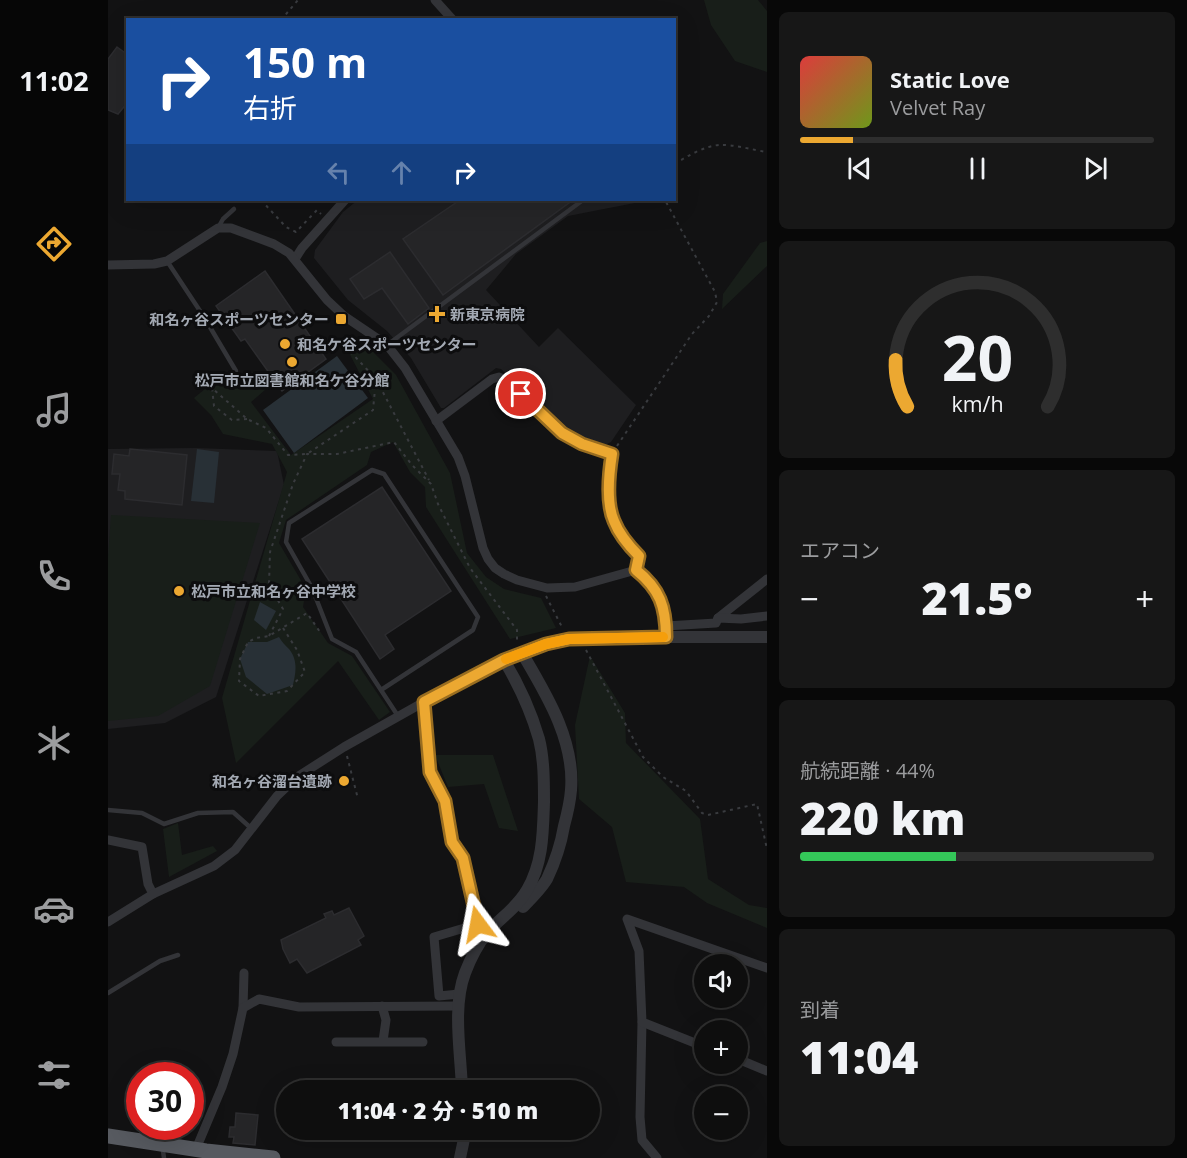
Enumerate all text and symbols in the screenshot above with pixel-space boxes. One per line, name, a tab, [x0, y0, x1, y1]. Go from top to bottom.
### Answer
text: 150 m	[243, 33, 367, 90]
icon: right	[144, 42, 222, 120]
text: 11:02	[19, 62, 89, 99]
text: Static Love	[890, 64, 1010, 94]
text: 右折	[243, 89, 297, 126]
text: Velvet Ray	[890, 94, 985, 121]
icon: previous	[843, 152, 876, 185]
icon: pause	[961, 152, 994, 185]
icon: next	[1079, 152, 1112, 185]
icon: left	[322, 156, 355, 189]
icon: ahead	[385, 156, 418, 189]
icon: right	[448, 156, 481, 189]
icon: directions	[33, 223, 75, 265]
place label: 新東京病院	[450, 304, 525, 324]
marker: 新東京病院	[428, 305, 446, 323]
place label: 和名ヶ谷スポーツセンター	[149, 309, 329, 329]
marker: 和名ヶ谷スポーツセンター	[334, 312, 348, 326]
text: 20	[941, 314, 1013, 399]
place label: 和名ケ谷スポーツセンター	[297, 334, 477, 354]
marker: 和名ケ谷スポーツセンター	[278, 337, 292, 351]
marker: 松戸市立図書館和名ケ谷分館	[285, 355, 299, 369]
pin	[495, 368, 546, 419]
place label: 松戸市立図書館和名ケ谷分館	[194, 370, 390, 390]
icon: arrive	[504, 377, 537, 410]
icon: music	[33, 389, 75, 431]
text: km/h	[951, 389, 1003, 418]
text: エアコン	[800, 537, 880, 564]
icon: phone	[33, 555, 75, 597]
text: 21.5°	[921, 567, 1033, 628]
text: −	[800, 576, 819, 621]
text: +	[1135, 576, 1154, 621]
place label: 松戸市立和名ヶ谷中学校	[191, 581, 356, 601]
marker: 松戸市立和名ヶ谷中学校	[172, 584, 186, 598]
icon: climate	[33, 722, 75, 764]
text: 航続距離 · 44%	[800, 757, 935, 784]
place label: 和名ヶ谷溜台遺跡	[212, 771, 332, 791]
marker: 和名ヶ谷溜台遺跡	[337, 774, 351, 788]
text: 220 km	[800, 787, 965, 848]
icon: car	[33, 888, 75, 930]
position arrow	[446, 892, 510, 956]
map controls	[694, 954, 748, 1140]
button: sound	[694, 954, 748, 1008]
text: 到着	[800, 996, 840, 1023]
button: +	[694, 1020, 748, 1074]
text: 11:04	[800, 1026, 918, 1087]
icon: filters	[33, 1054, 75, 1096]
speed limit sign: 30	[126, 1062, 204, 1140]
button: −	[694, 1086, 748, 1140]
text: 11:04 · 2 分 · 510 m	[338, 1095, 538, 1125]

